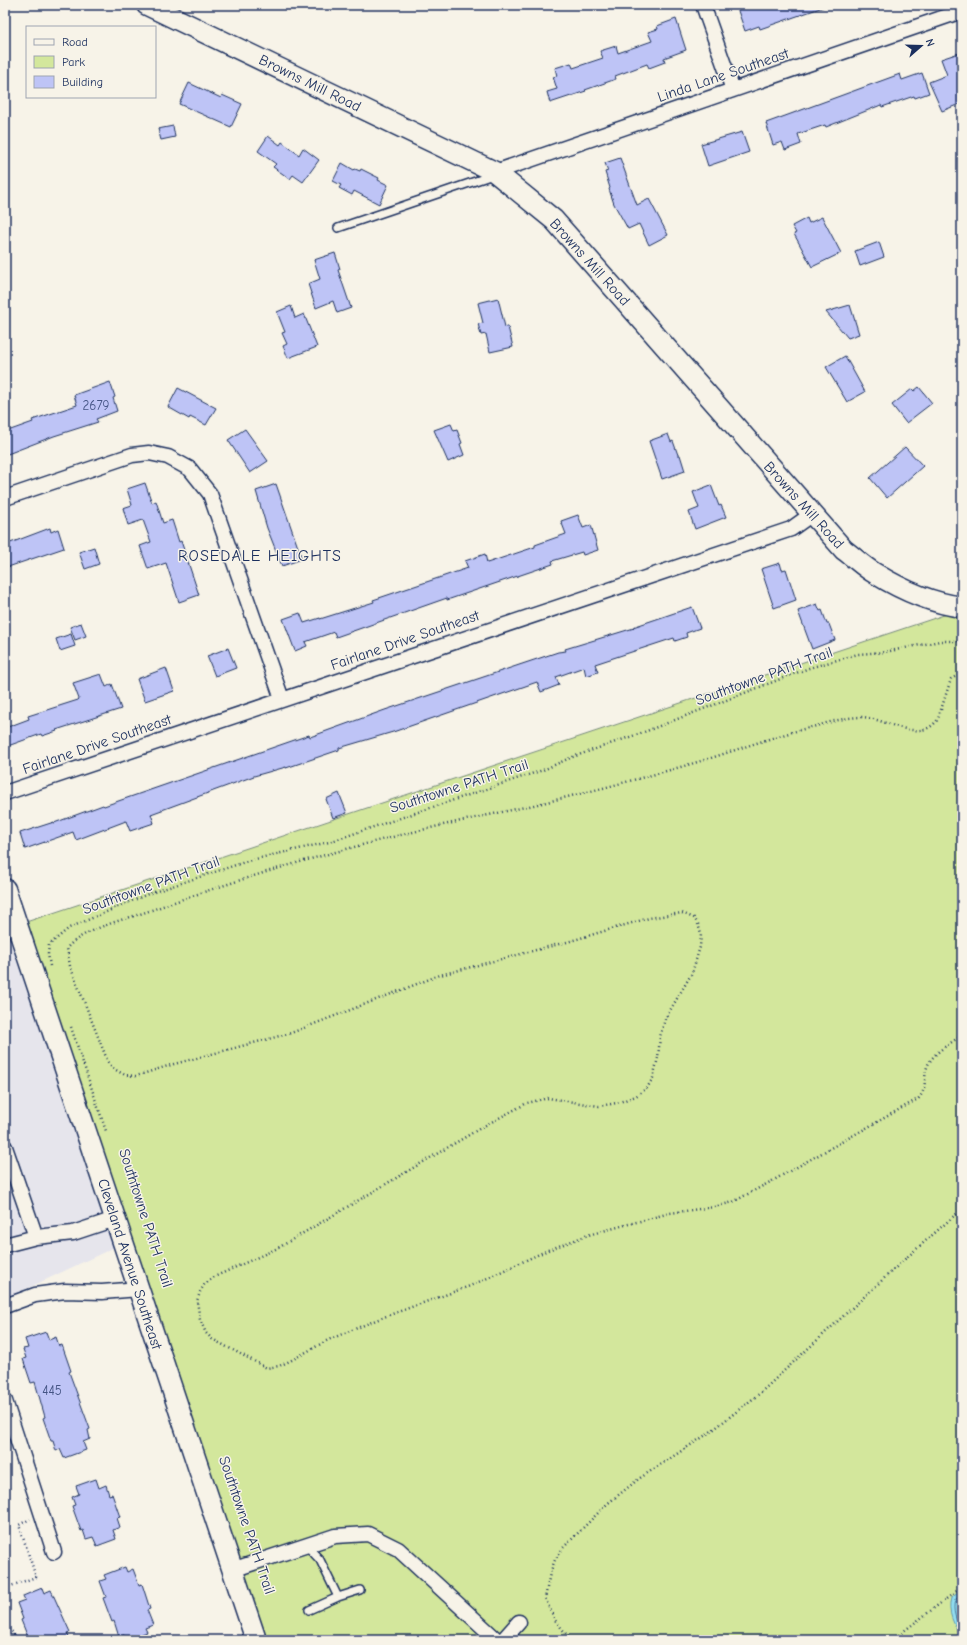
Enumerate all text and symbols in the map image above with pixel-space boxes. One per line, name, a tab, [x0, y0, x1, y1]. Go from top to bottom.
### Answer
legend	[26, 26, 156, 98]
north arrow	[901, 26, 941, 66]
text: Road	[62, 35, 88, 49]
text: N	[923, 37, 937, 48]
street label: Linda Lane Southeast	[655, 44, 792, 106]
street label: Browns Mill Road	[256, 51, 364, 115]
text: Park	[62, 55, 85, 69]
text: Building	[62, 75, 103, 89]
street label: Browns Mill Road	[546, 215, 634, 309]
house number: 2679	[83, 398, 110, 413]
street label: Browns Mill Road	[760, 458, 848, 552]
district label: ROSEDALE HEIGHTS	[178, 547, 342, 565]
street label: Fairlane Drive Southeast	[328, 606, 482, 674]
street label: Southtowne PATH Trail	[693, 643, 835, 709]
street label: Fairlane Drive Southeast	[20, 710, 174, 778]
street label: Southtowne PATH Trail	[387, 755, 531, 817]
street label: Southtowne PATH Trail	[80, 852, 222, 918]
street label: Southtowne PATH Trail	[115, 1146, 177, 1290]
street label: Cleveland Avenue Southeast	[94, 1176, 166, 1352]
house number: 445	[42, 1383, 62, 1398]
street label: Southtowne PATH Trail	[215, 1454, 279, 1596]

